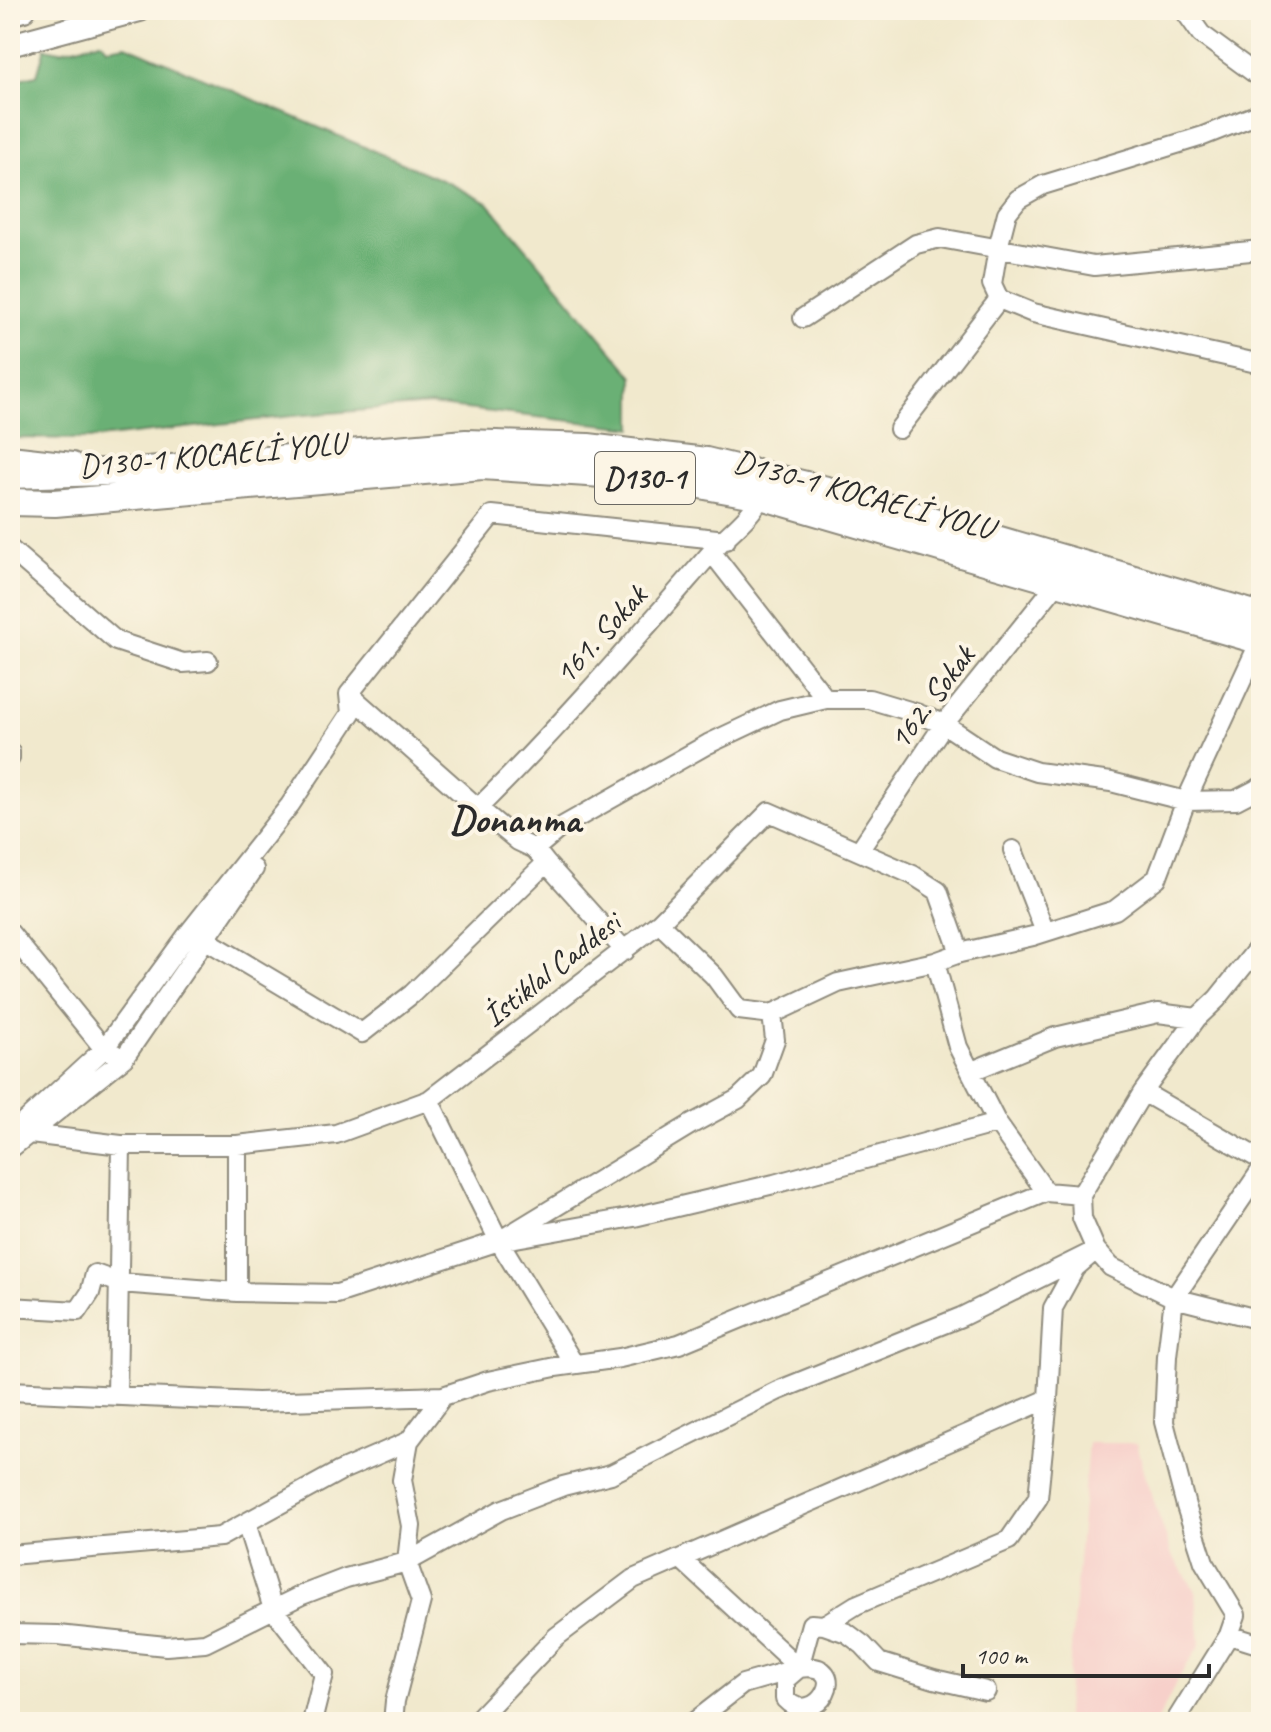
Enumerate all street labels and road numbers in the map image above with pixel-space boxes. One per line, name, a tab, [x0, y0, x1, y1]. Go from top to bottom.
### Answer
street label: D130-1 KOCAELİ YOLU	[77, 422, 352, 487]
street label: D130-1 KOCAELİ YOLU	[730, 440, 1004, 550]
road number: D130-1	[595, 452, 695, 504]
street label: 161. Sokak	[545, 574, 657, 693]
street label: 162. Sokak	[879, 635, 985, 758]
street label: İstiklal Caddesi	[474, 900, 632, 1036]

